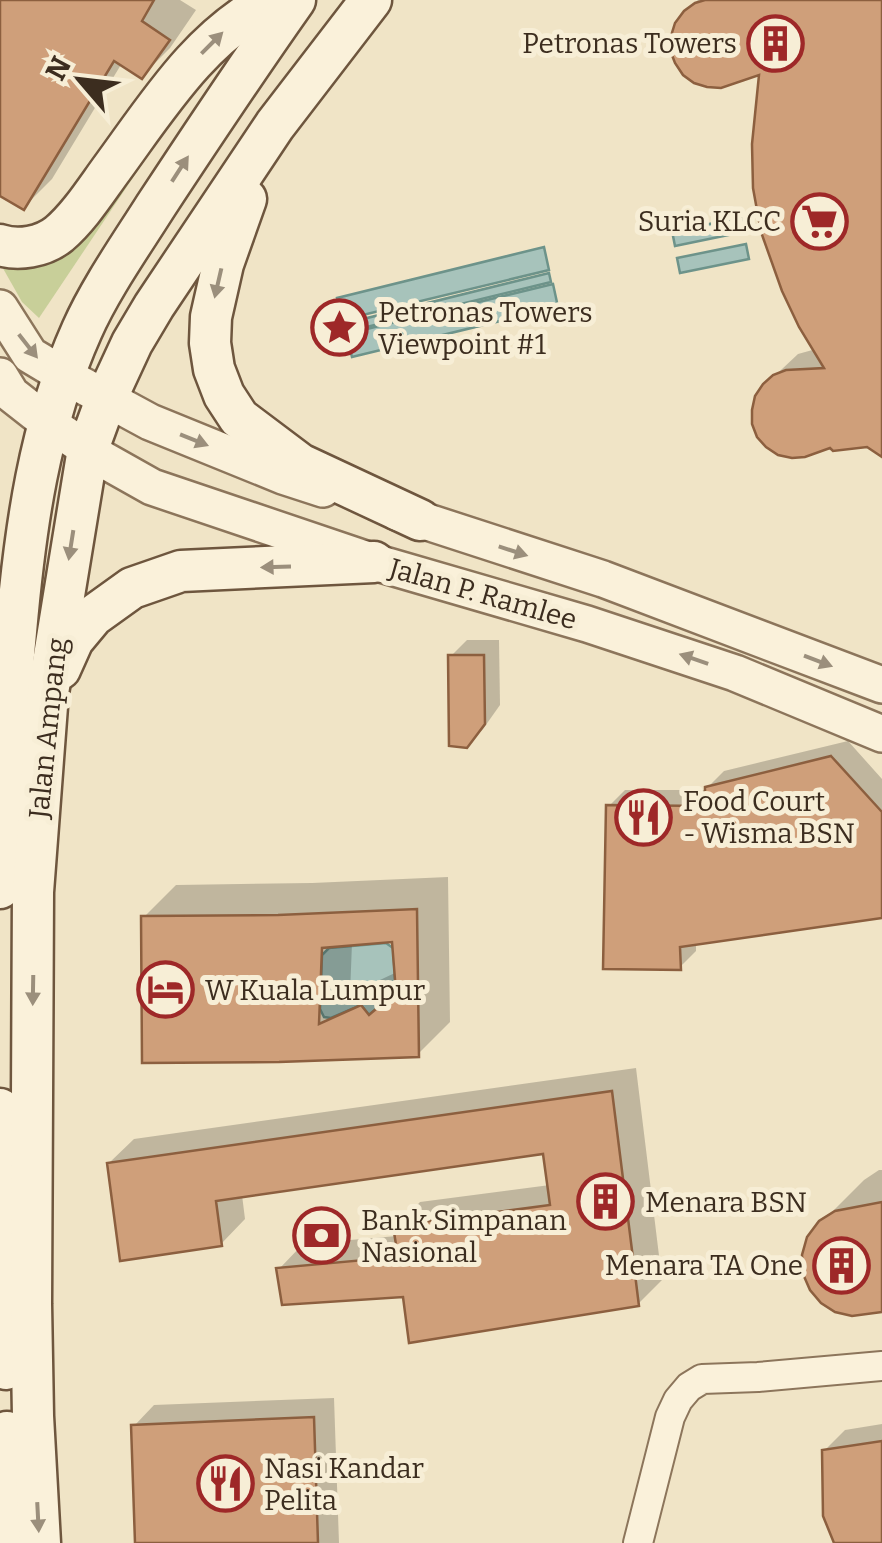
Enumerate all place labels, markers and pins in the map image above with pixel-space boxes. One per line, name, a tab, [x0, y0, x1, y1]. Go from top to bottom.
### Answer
building icon: Petronas Towers	[746, 13, 806, 73]
place label: Petronas Towers	[522, 27, 737, 60]
supermarket icon: Suria KLCC	[790, 191, 850, 251]
place label: Suria KLCC	[638, 205, 781, 238]
place label: Petronas Towers Viewpoint #1	[378, 296, 593, 361]
place icon: Petronas Towers Viewpoint #1	[309, 298, 369, 358]
place label: Food Court - Wisma BSN	[683, 785, 855, 850]
restaurant icon: Food Court - Wisma BSN	[614, 787, 674, 847]
hotel icon: W Kuala Lumpur	[136, 960, 196, 1020]
place label: W Kuala Lumpur	[205, 974, 425, 1007]
building icon: Menara BSN	[576, 1172, 636, 1232]
place label: Menara BSN	[645, 1186, 807, 1219]
place label: Bank Simpanan Nasional	[361, 1204, 567, 1269]
bank icon: Bank Simpanan Nasional	[292, 1206, 352, 1266]
building icon: Menara TA One	[812, 1235, 872, 1295]
place label: Menara TA One	[605, 1249, 803, 1282]
place label: Nasi Kandar Pelita	[264, 1452, 424, 1517]
restaurant icon: Nasi Kandar Pelita	[195, 1454, 255, 1514]

